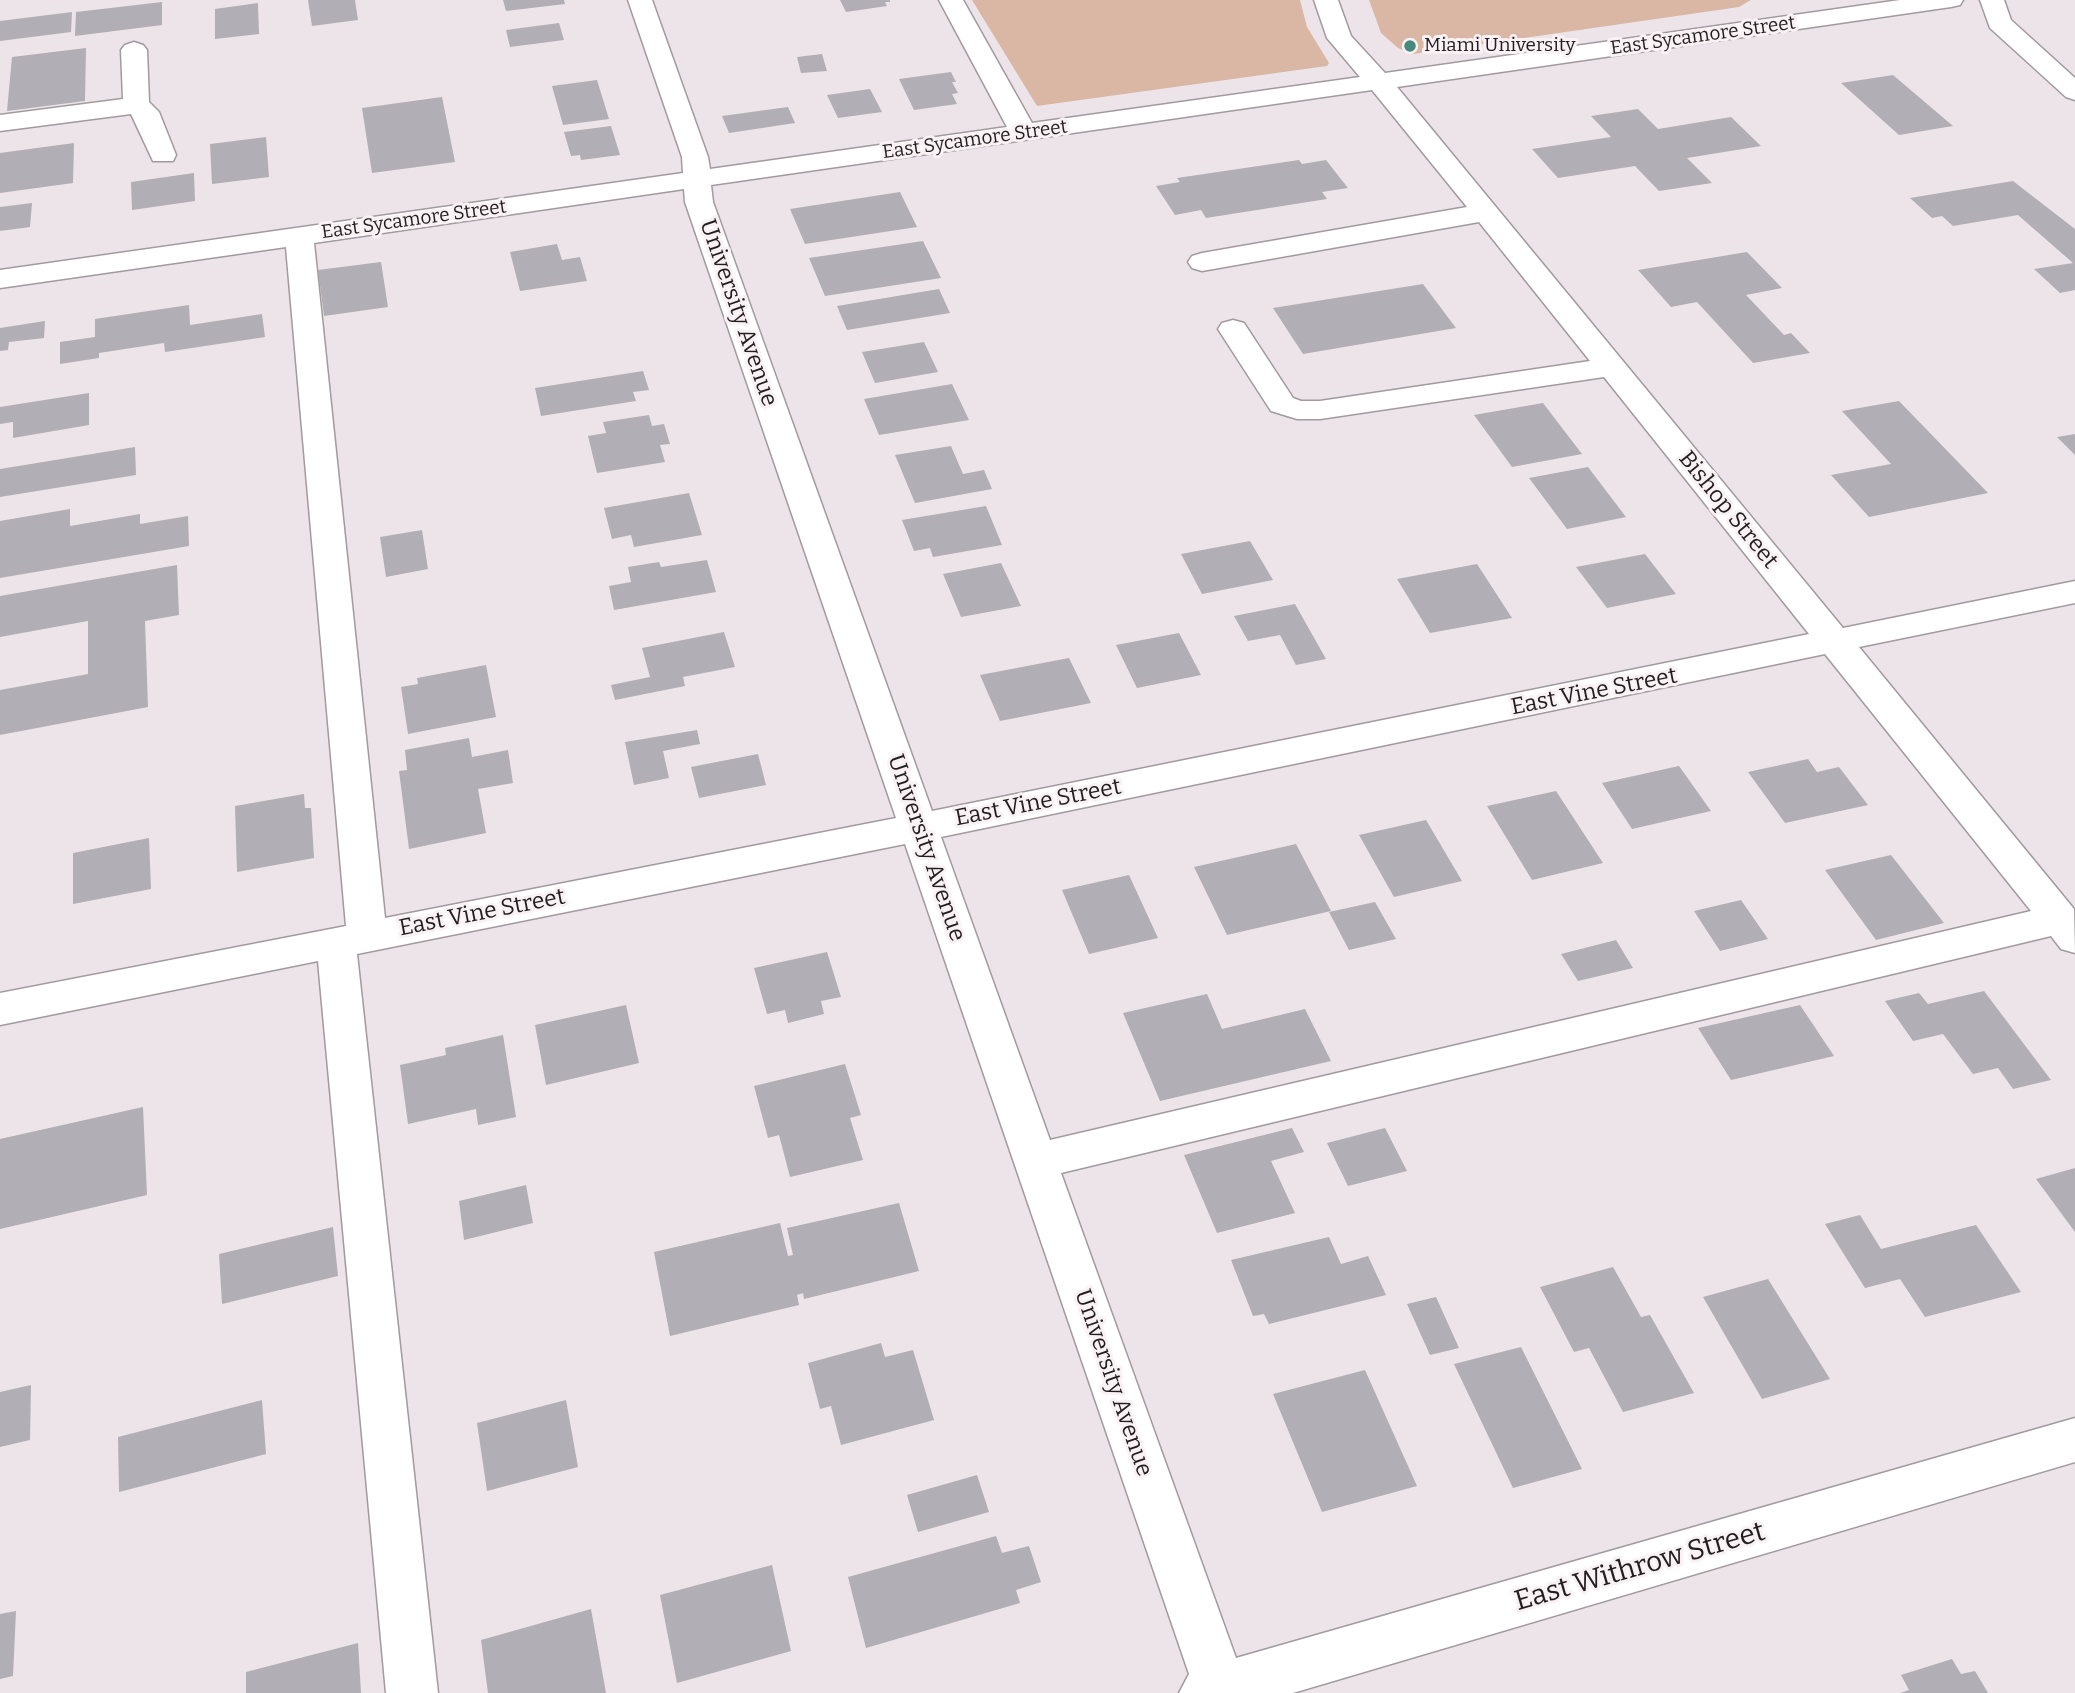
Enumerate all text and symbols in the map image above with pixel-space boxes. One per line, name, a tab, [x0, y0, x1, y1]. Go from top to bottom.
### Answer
street label: East Sycamore Street	[1609, 12, 1797, 60]
place label: Miami University	[1424, 35, 1576, 57]
marker: Miami University	[1402, 38, 1418, 54]
street label: East Sycamore Street	[881, 116, 1069, 164]
street label: East Sycamore Street	[320, 196, 508, 244]
street label: University Avenue	[693, 216, 783, 410]
street label: Bishop Street	[1672, 446, 1784, 574]
street label: East Vine Street	[1509, 662, 1679, 722]
street label: University Avenue	[881, 751, 971, 945]
street label: East Vine Street	[953, 773, 1123, 833]
street label: East Vine Street	[397, 883, 567, 943]
street label: University Avenue	[1068, 1286, 1158, 1480]
street label: East Withrow Street	[1511, 1515, 1769, 1619]

